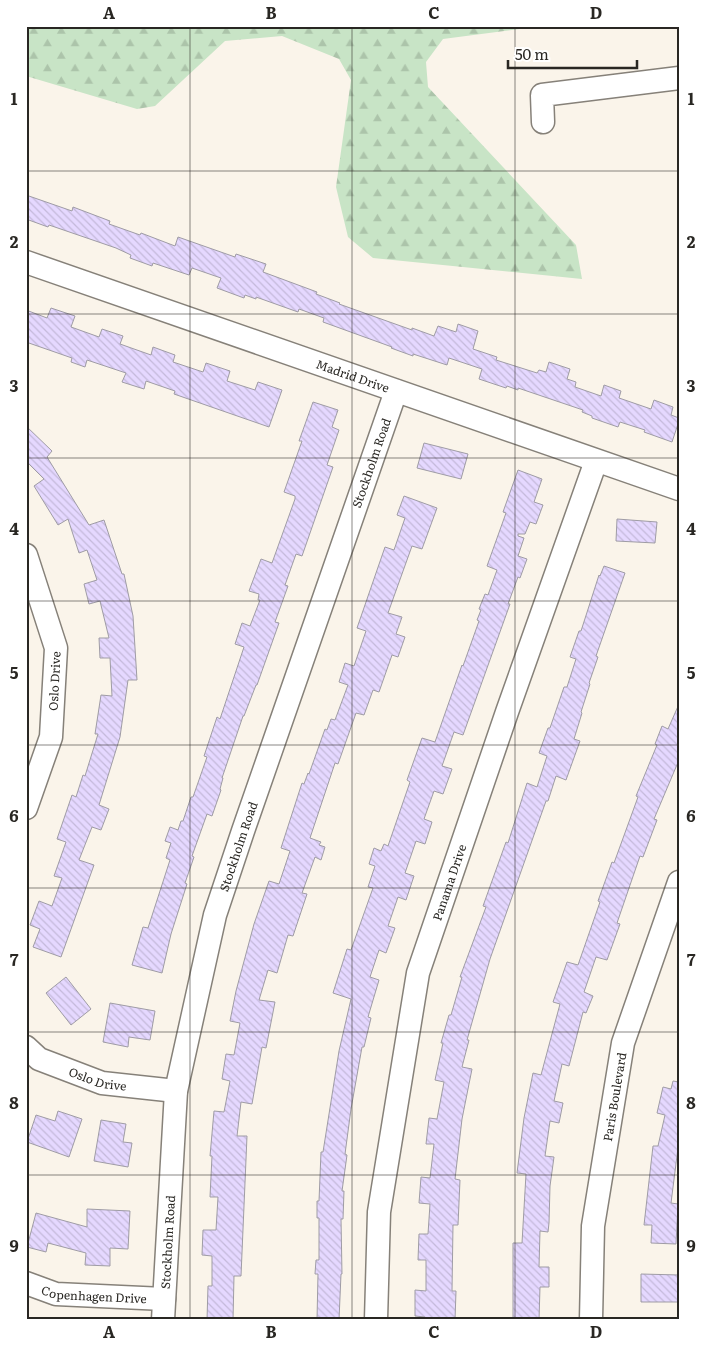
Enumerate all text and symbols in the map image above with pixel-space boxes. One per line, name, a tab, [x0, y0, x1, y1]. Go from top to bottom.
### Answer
text: A	[103, 0, 115, 24]
text: B	[265, 0, 277, 24]
text: C	[428, 0, 440, 24]
text: D	[590, 0, 602, 24]
scale bar	[508, 38, 636, 70]
text: 50 m	[515, 42, 549, 65]
text: 1	[11, 86, 18, 110]
text: 1	[688, 86, 695, 110]
text: 2	[10, 229, 19, 253]
text: 2	[687, 229, 696, 253]
street label: Madrid Drive	[314, 355, 392, 397]
text: 3	[10, 373, 19, 397]
text: 3	[687, 373, 696, 397]
street label: Stockholm Road	[347, 415, 395, 510]
text: 4	[9, 516, 19, 540]
text: 4	[686, 516, 696, 540]
street label: Oslo Drive	[43, 651, 65, 711]
text: 5	[10, 660, 19, 684]
text: 5	[687, 660, 696, 684]
street label: Stockholm Road	[214, 798, 262, 894]
text: 6	[9, 803, 19, 827]
text: 6	[686, 803, 696, 827]
street label: Panama Drive	[427, 842, 470, 923]
text: 7	[10, 947, 19, 971]
text: 7	[687, 947, 696, 971]
street label: Paris Boulevard	[598, 1050, 630, 1143]
street label: Oslo Drive	[66, 1062, 127, 1095]
text: 8	[9, 1090, 19, 1114]
text: 8	[686, 1090, 696, 1114]
street label: Stockholm Road	[156, 1194, 179, 1290]
text: 9	[9, 1233, 19, 1257]
text: 9	[686, 1233, 696, 1257]
street label: Copenhagen Drive	[39, 1280, 147, 1307]
text: A	[103, 1319, 115, 1343]
text: B	[265, 1319, 277, 1343]
text: C	[428, 1319, 440, 1343]
text: D	[590, 1319, 602, 1343]

